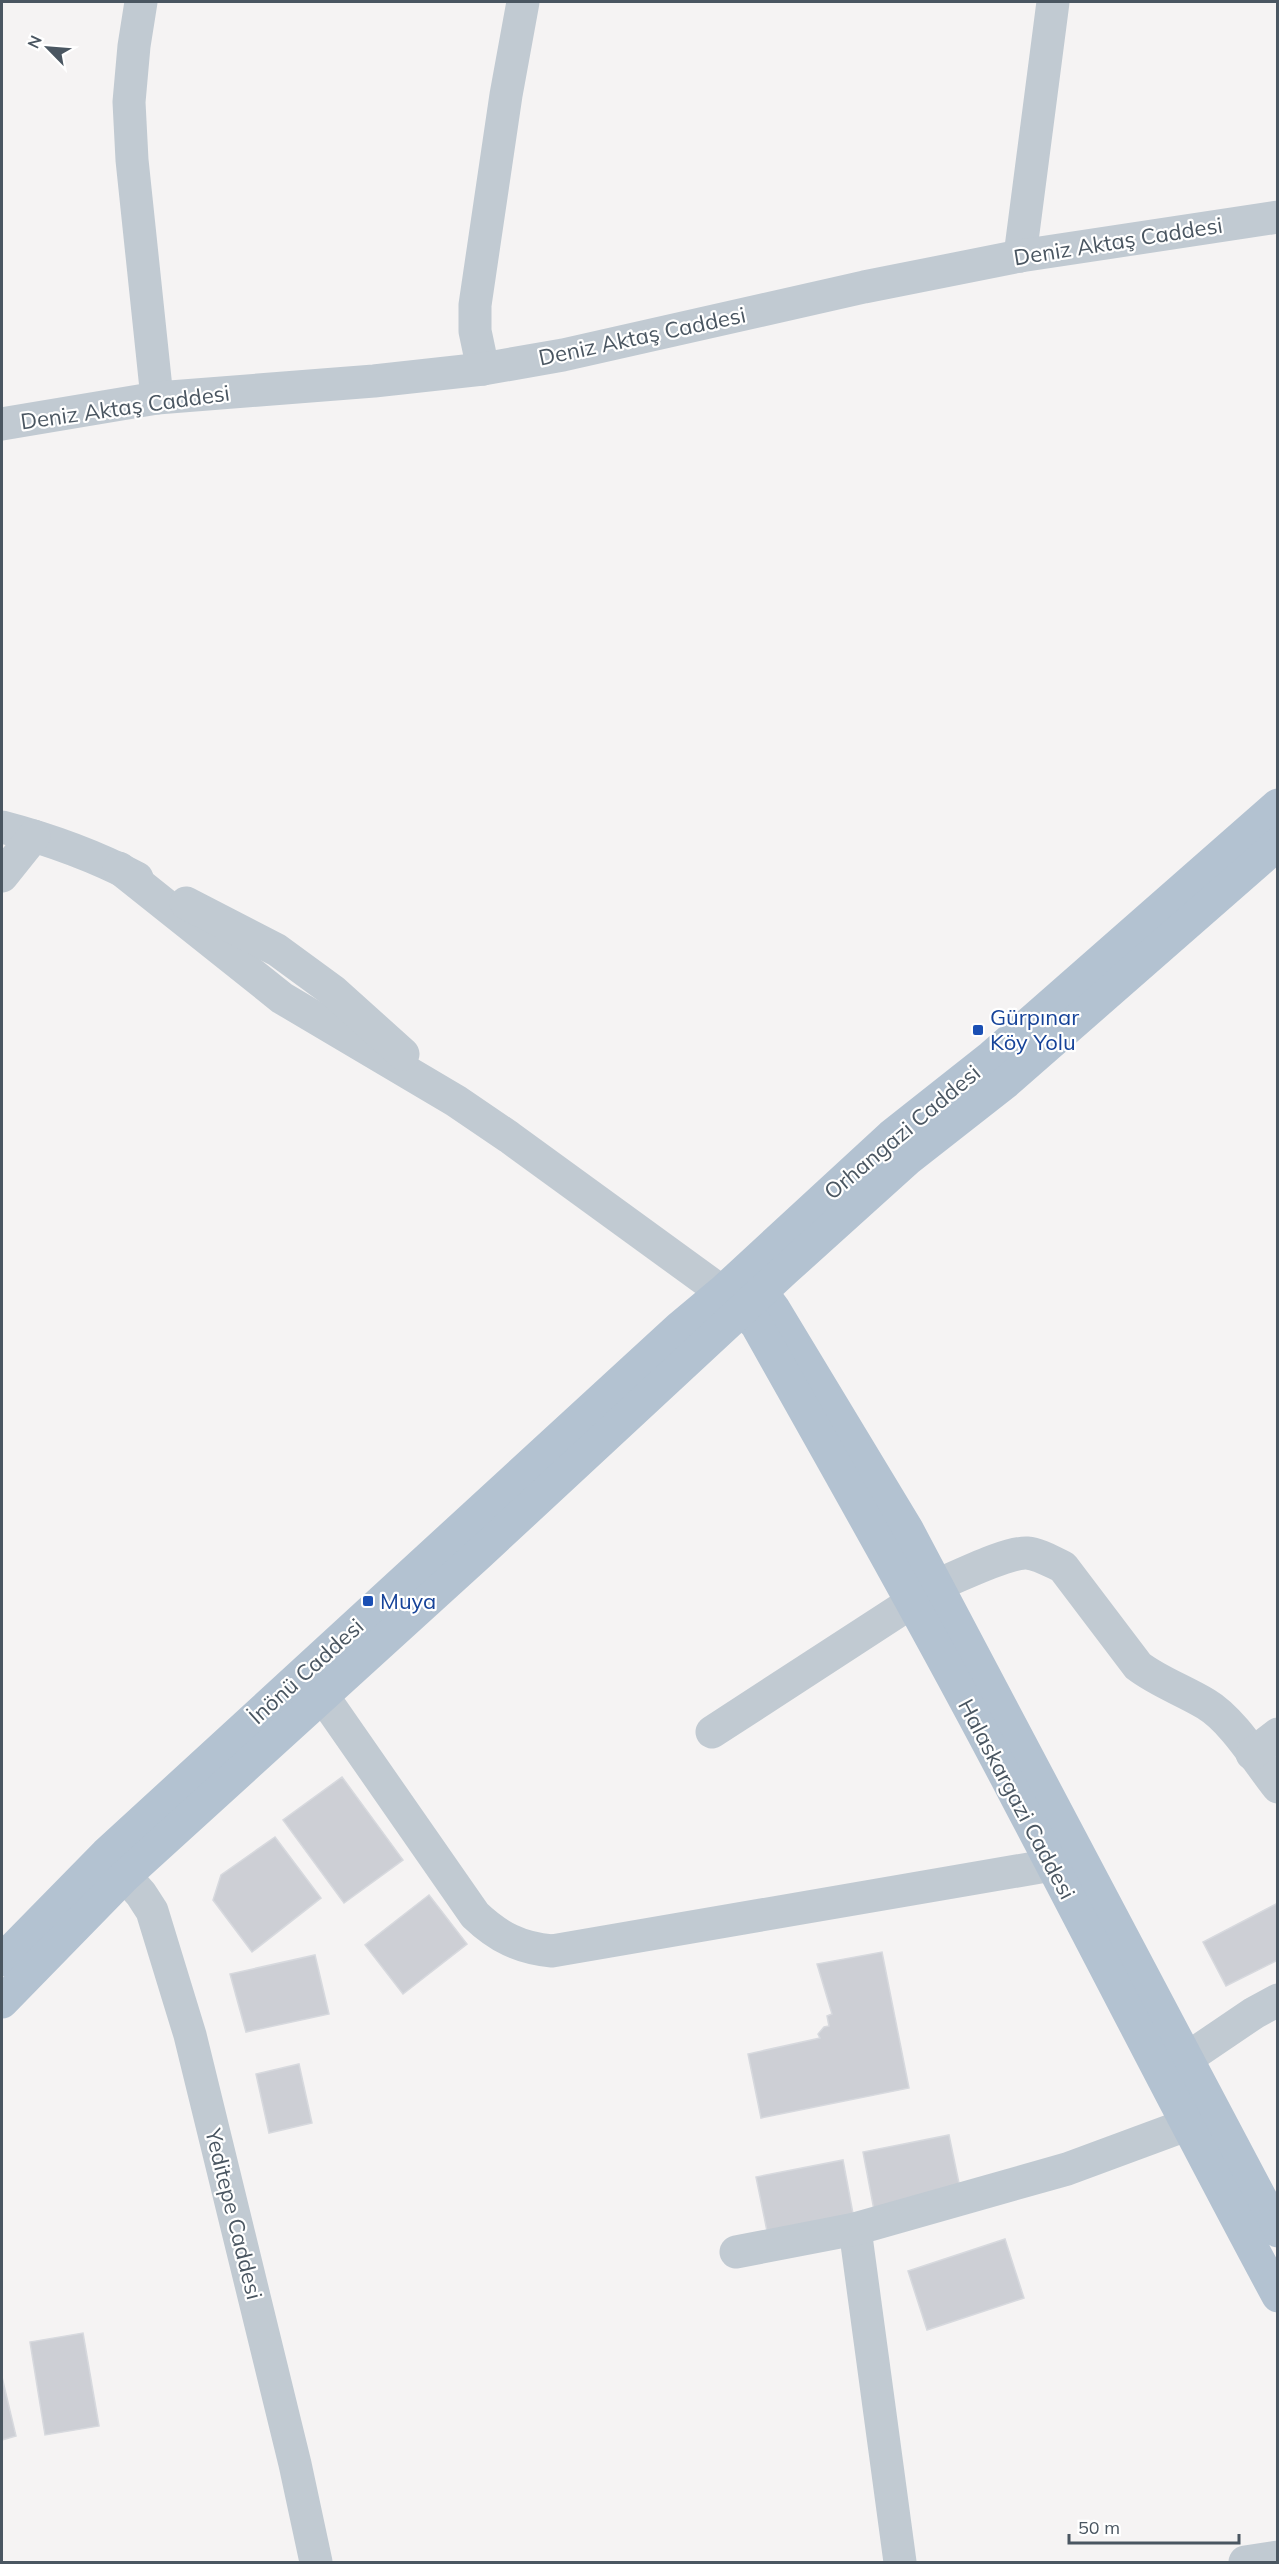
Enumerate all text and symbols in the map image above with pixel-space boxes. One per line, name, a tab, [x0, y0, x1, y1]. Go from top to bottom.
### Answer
north arrow	[18, 18, 78, 78]
text: N	[23, 32, 46, 51]
street label: Deniz Aktaş Caddesi	[1012, 211, 1224, 271]
street label: Deniz Aktaş Caddesi	[536, 300, 748, 372]
street label: Deniz Aktaş Caddesi	[19, 378, 231, 436]
place label: Gürpınar Köy Yolu	[990, 1003, 1079, 1056]
marker: Gürpınar Köy Yolu	[971, 1023, 985, 1037]
street label: Orhangazi Caddesi	[818, 1059, 986, 1205]
place label: Muya	[380, 1587, 436, 1615]
marker: Muya	[361, 1594, 375, 1608]
street label: İnönü Caddesi	[243, 1612, 369, 1730]
street label: Halaskargazi Caddesi	[952, 1694, 1082, 1904]
street label: Yeditepe Caddesi	[199, 2125, 269, 2302]
scale bar	[1069, 2507, 1238, 2545]
text: 50 m	[1078, 2516, 1120, 2539]

